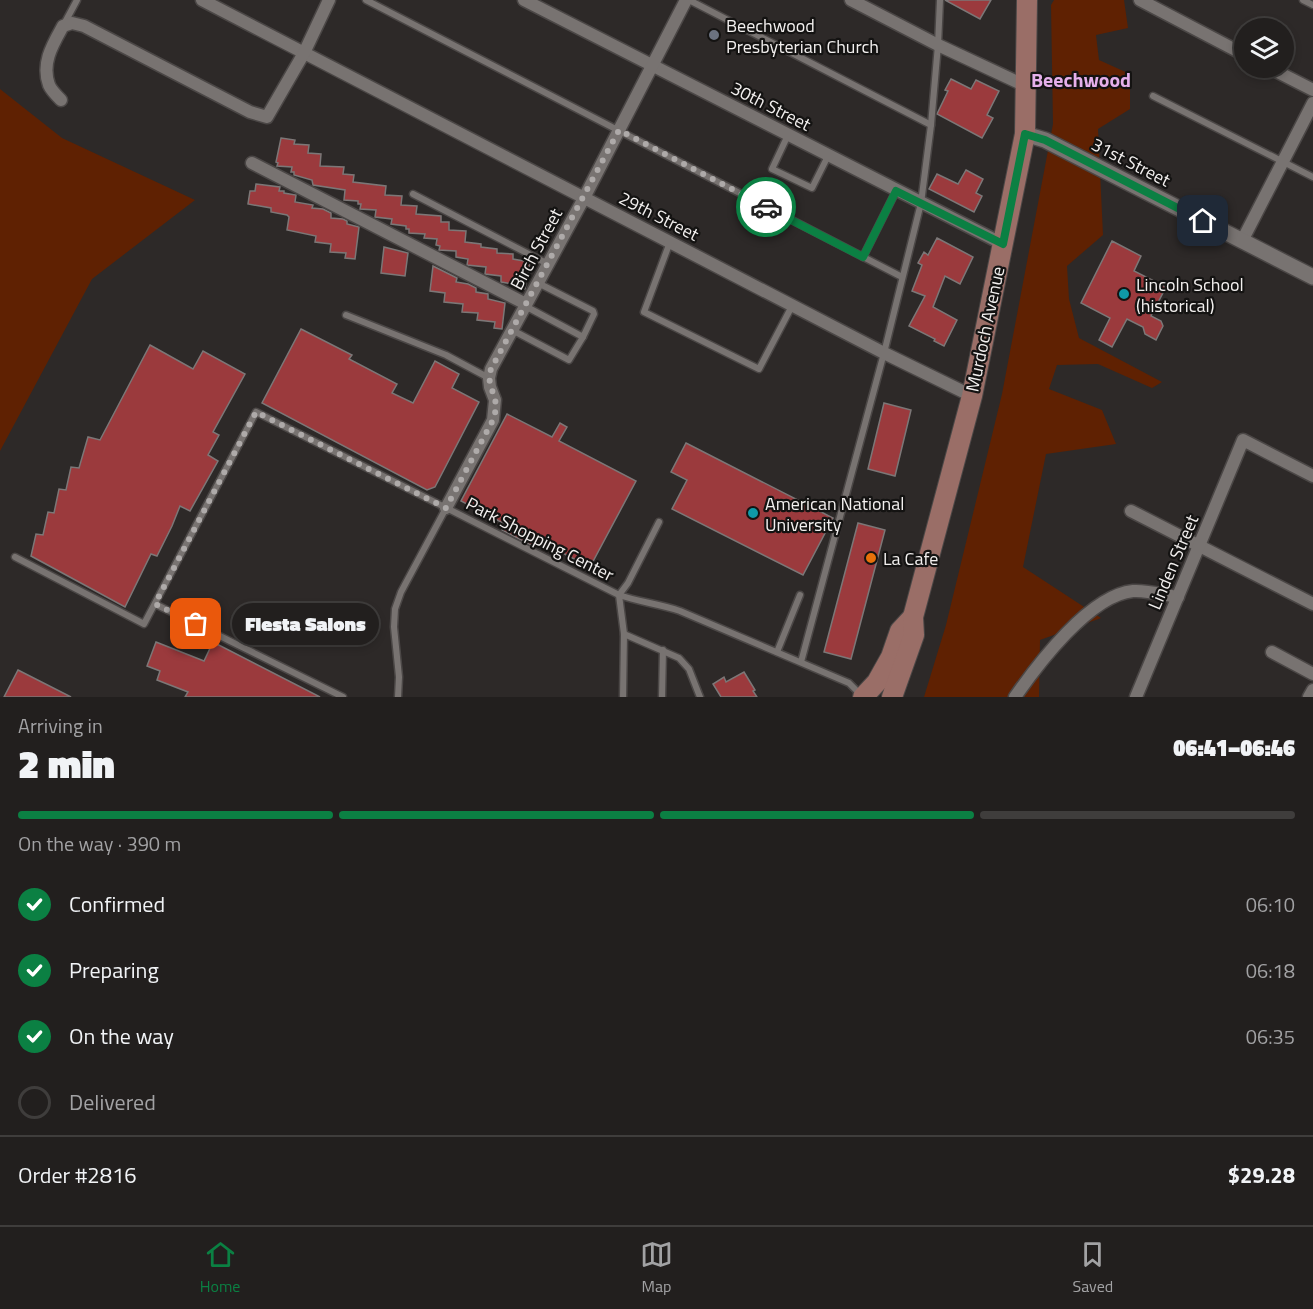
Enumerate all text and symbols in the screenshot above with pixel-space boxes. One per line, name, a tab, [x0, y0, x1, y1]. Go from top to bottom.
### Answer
place label: Beechwood Presbyterian Church	[726, 12, 879, 60]
map controls	[1234, 18, 1294, 78]
button: layers	[1234, 18, 1294, 78]
marker: Beechwood Presbyterian Church	[707, 28, 721, 42]
district label: Beechwood	[1031, 64, 1131, 95]
street label: 30th Street	[726, 74, 816, 138]
street label: 31st Street	[1087, 131, 1176, 194]
courier	[736, 177, 796, 237]
street label: 29th Street	[614, 184, 704, 248]
icon: car	[750, 191, 783, 224]
pin	[1177, 195, 1228, 246]
street label: Birch Street	[503, 203, 569, 295]
icon: home	[1186, 204, 1219, 237]
street label: Murdoch Avenue	[959, 264, 1011, 394]
place label: Lincoln School (historical)	[1136, 271, 1244, 319]
marker: Lincoln School (historical)	[1117, 287, 1131, 301]
street label: Park Shopping Center	[461, 490, 619, 588]
place label: American National University	[765, 490, 904, 538]
marker: American National University	[746, 506, 760, 520]
street label: Linden Street	[1141, 510, 1205, 614]
place label: La Cafe	[883, 545, 938, 572]
marker: La Cafe	[864, 551, 878, 565]
pin	[170, 598, 221, 649]
callout: Fiesta Salons	[232, 603, 379, 645]
icon: bag	[179, 607, 212, 640]
text: Fiesta Salons	[245, 608, 366, 639]
text: Arriving in	[18, 710, 103, 741]
text: 06:41–06:46	[1173, 731, 1295, 765]
text: 2 min	[18, 734, 115, 793]
text: On the way · 390 m	[18, 828, 181, 859]
text: Confirmed	[69, 887, 165, 921]
icon: check	[18, 888, 51, 921]
text: 06:10	[1246, 889, 1295, 920]
text: Preparing	[69, 953, 159, 987]
icon: check	[18, 954, 51, 987]
text: 06:18	[1246, 955, 1295, 986]
text: On the way	[69, 1019, 174, 1053]
icon: check	[18, 1020, 51, 1053]
text: 06:35	[1246, 1021, 1295, 1052]
text: Delivered	[69, 1085, 156, 1119]
text: Order #2816	[18, 1158, 137, 1192]
text: $29.28	[1228, 1158, 1295, 1192]
tab: Home	[200, 1238, 240, 1298]
tab: Map	[640, 1238, 673, 1298]
tab: Saved	[1072, 1238, 1113, 1298]

